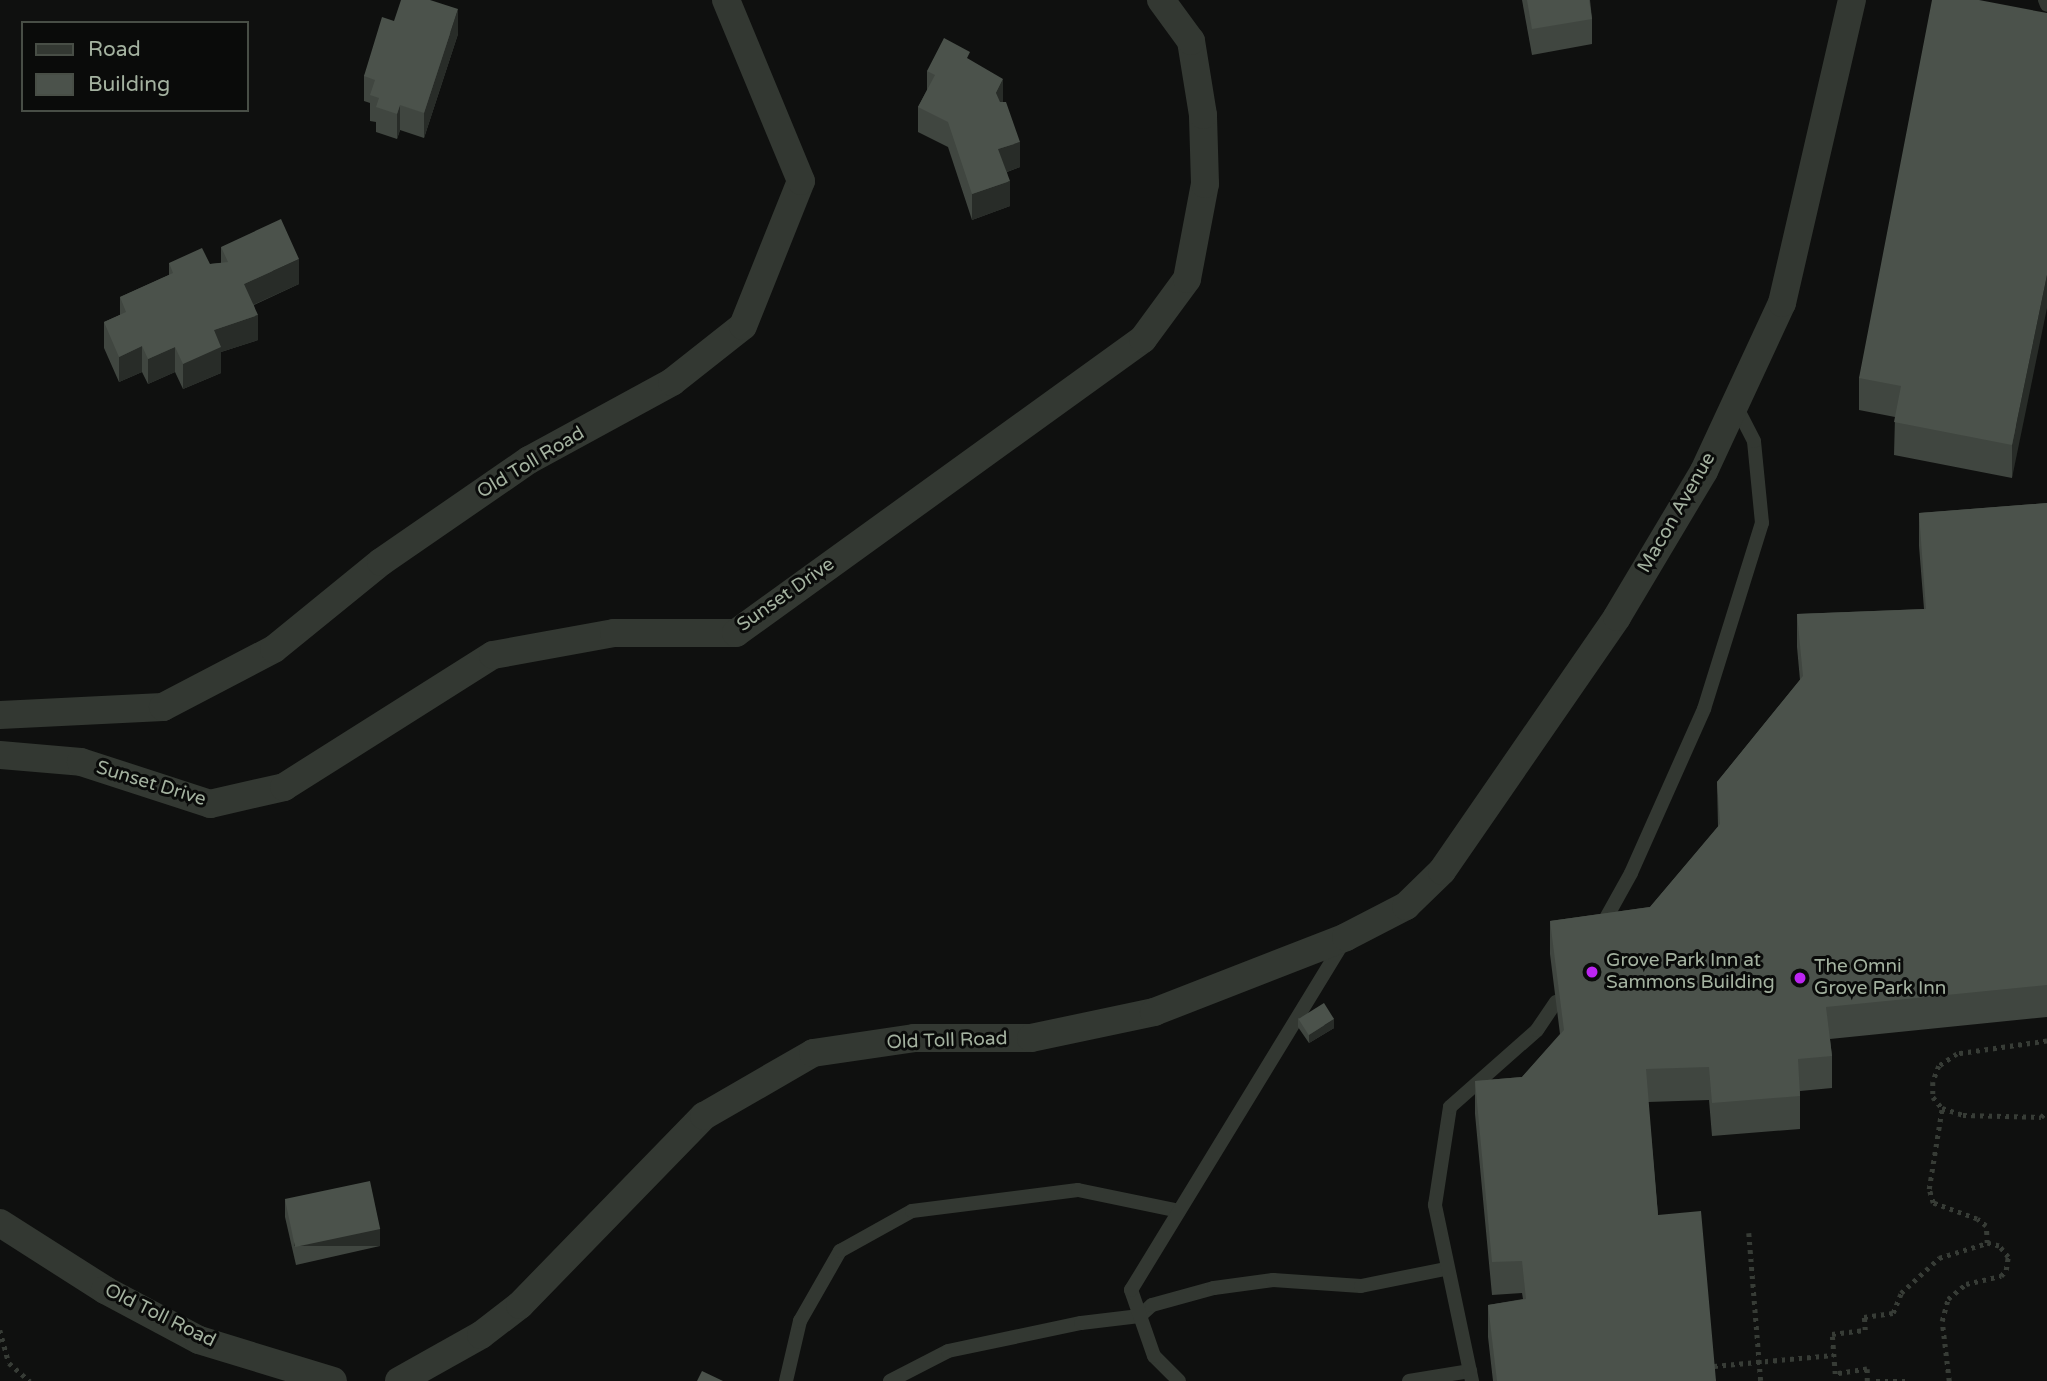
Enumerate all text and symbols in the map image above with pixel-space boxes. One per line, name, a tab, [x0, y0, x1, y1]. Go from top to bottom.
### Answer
legend	[21, 21, 248, 112]
text: Road	[88, 37, 141, 62]
text: Building	[88, 72, 170, 97]
street label: Old Toll Road	[473, 422, 589, 504]
street label: Macon Avenue	[1633, 449, 1721, 577]
street label: Sunset Drive	[733, 553, 839, 637]
street label: Sunset Drive	[93, 756, 209, 812]
place label: Grove Park Inn at Sammons Building	[1606, 950, 1775, 994]
place label: The Omni Grove Park Inn	[1814, 956, 1946, 1000]
marker: Grove Park Inn at Sammons Building	[1584, 964, 1600, 980]
marker: The Omni Grove Park Inn	[1792, 970, 1808, 986]
street label: Old Toll Road	[886, 1027, 1008, 1055]
street label: Old Toll Road	[101, 1279, 219, 1353]

